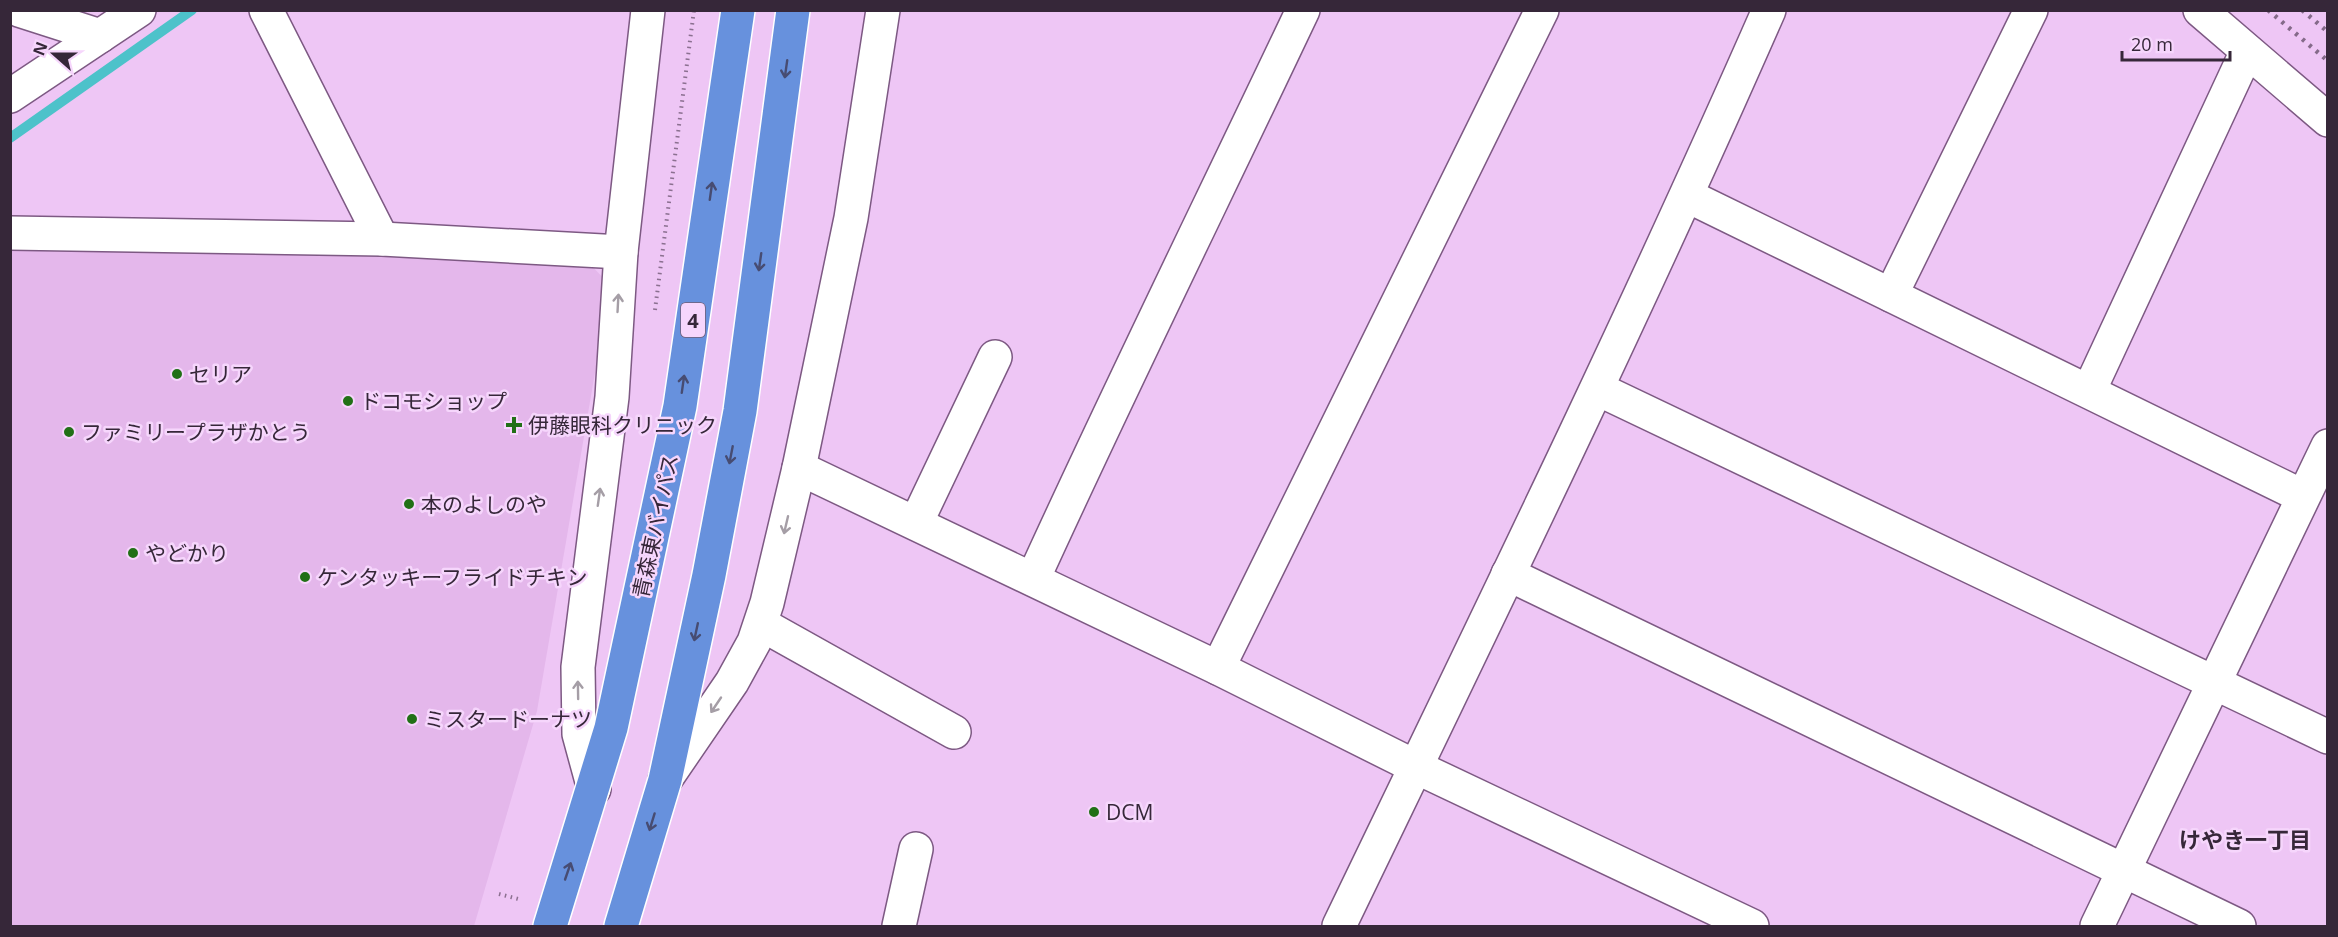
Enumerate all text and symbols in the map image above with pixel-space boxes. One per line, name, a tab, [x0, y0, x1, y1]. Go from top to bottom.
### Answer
north arrow	[24, 24, 84, 84]
scale bar	[2122, 24, 2230, 62]
text: 20 m	[2131, 32, 2173, 56]
text: N	[27, 39, 53, 59]
one-way arrow	[781, 58, 792, 78]
one-way arrow	[706, 182, 717, 202]
one-way arrow	[754, 251, 765, 271]
one-way arrow	[612, 293, 623, 313]
road number: 4	[681, 303, 705, 337]
place label: セリア	[189, 360, 252, 388]
marker: セリア	[170, 367, 184, 381]
one-way arrow	[678, 375, 689, 395]
place label: ドコモショップ	[360, 387, 507, 415]
marker: ドコモショップ	[341, 394, 355, 408]
place label: 伊藤眼科クリニック	[528, 411, 717, 439]
marker: 伊藤眼科クリニック	[505, 416, 523, 434]
place label: ファミリープラザかとう	[81, 418, 311, 446]
marker: ファミリープラザかとう	[62, 425, 76, 439]
one-way arrow	[725, 444, 736, 464]
street label: 青森東バイパス	[626, 451, 684, 601]
one-way arrow	[593, 487, 604, 507]
place label: 本のよしのや	[421, 490, 547, 518]
marker: 本のよしのや	[402, 497, 416, 511]
one-way arrow	[779, 515, 791, 534]
place label: やどかり	[145, 539, 229, 567]
marker: やどかり	[126, 546, 140, 560]
place label: ケンタッキーフライドチキン	[317, 563, 587, 591]
marker: ケンタッキーフライドチキン	[298, 570, 312, 584]
one-way arrow	[690, 622, 701, 641]
one-way arrow	[572, 681, 584, 701]
one-way arrow	[710, 696, 722, 712]
place label: ミスタードーナツ	[424, 705, 592, 733]
marker: ミスタードーナツ	[405, 712, 419, 726]
place label: DCM	[1106, 798, 1153, 826]
marker: DCM	[1087, 805, 1101, 819]
one-way arrow	[646, 812, 657, 831]
district label: けやき一丁目	[2179, 824, 2311, 854]
one-way arrow	[563, 862, 574, 881]

